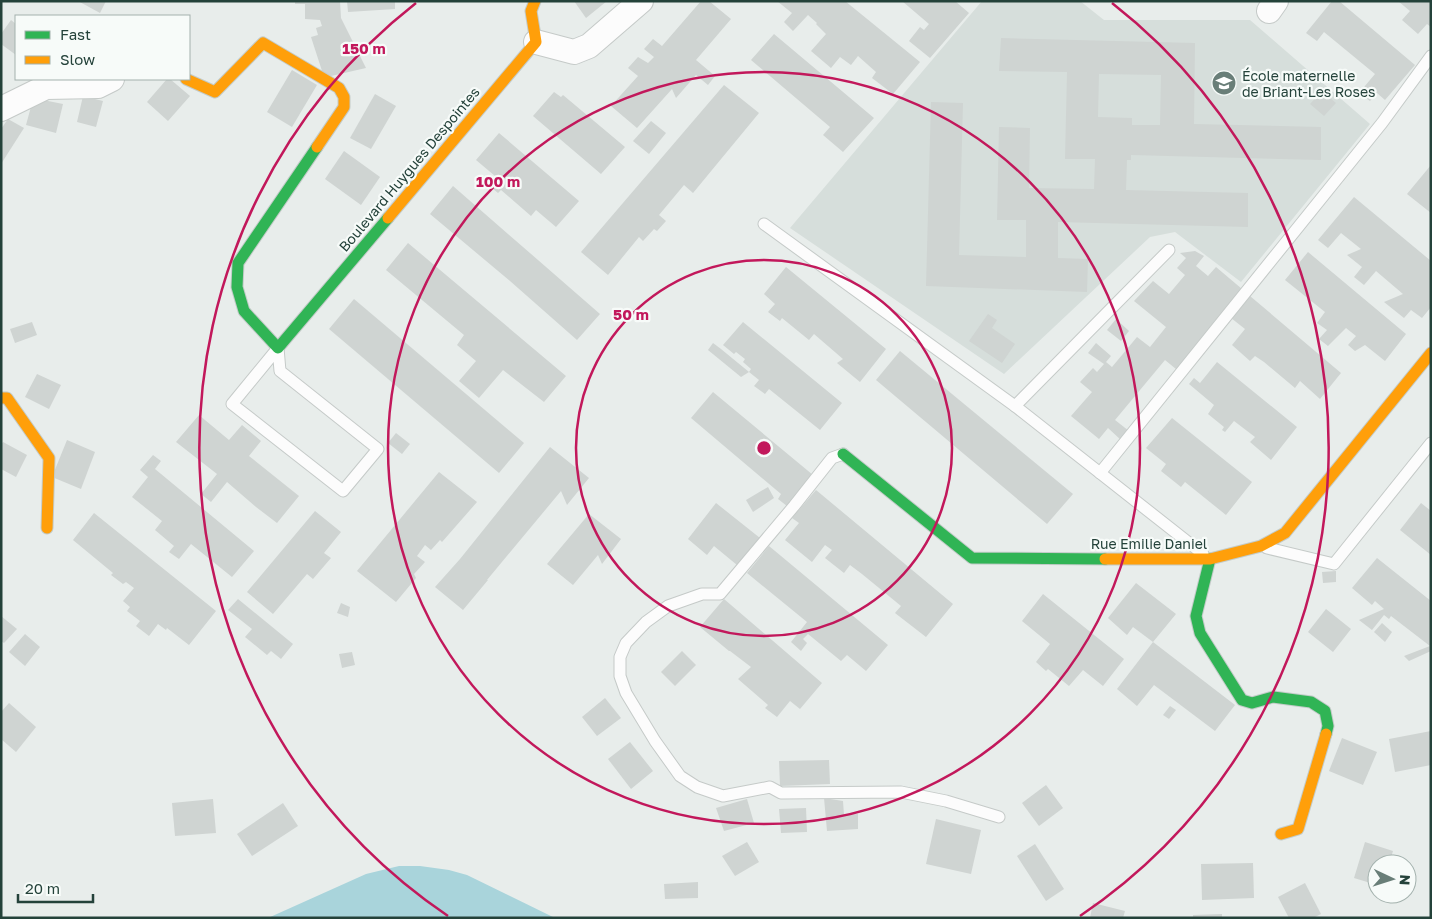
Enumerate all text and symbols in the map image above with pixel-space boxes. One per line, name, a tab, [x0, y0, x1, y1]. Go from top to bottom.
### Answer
legend	[15, 15, 190, 80]
text: Fast	[60, 25, 91, 43]
text: 150 m	[342, 39, 386, 57]
text: Slow	[60, 50, 95, 68]
place label: École maternelle de Briant-Les Roses	[1242, 67, 1375, 100]
school or university icon: École maternelle de Briant-Les Roses	[1211, 70, 1237, 96]
street label: Boulevard Huygues Despointes	[335, 83, 483, 255]
text: 100 m	[476, 172, 520, 190]
text: 50 m	[613, 305, 649, 323]
centre of rings	[755, 439, 773, 457]
street label: Rue Emilie Daniel	[1091, 535, 1207, 552]
north arrow	[1367, 854, 1417, 904]
scale bar	[18, 872, 92, 904]
text: N	[1397, 874, 1414, 886]
text: 20 m	[25, 879, 60, 897]

